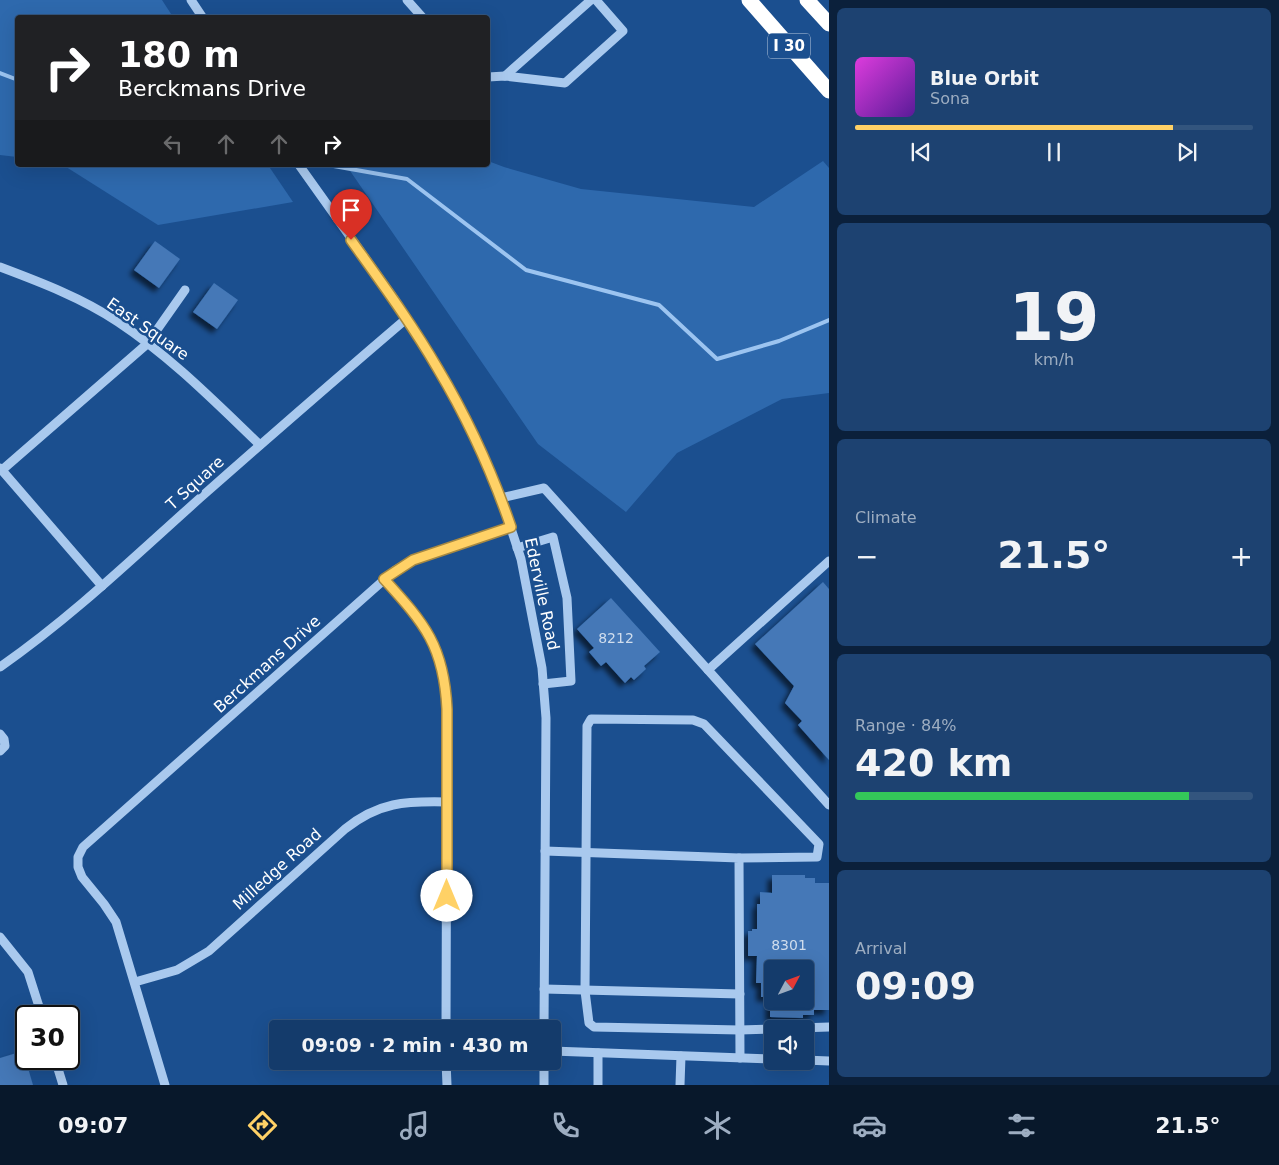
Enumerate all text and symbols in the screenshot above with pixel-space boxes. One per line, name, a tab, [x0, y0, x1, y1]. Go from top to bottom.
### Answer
road number: I 30	[768, 34, 810, 58]
icon: right	[35, 35, 100, 100]
text: 180 m	[118, 35, 240, 75]
text: Blue Orbit	[930, 67, 1039, 89]
text: Berckmans Drive	[118, 76, 306, 101]
text: Sona	[930, 89, 970, 108]
icon: left	[159, 130, 187, 158]
icon: ahead	[212, 130, 240, 158]
icon: ahead	[265, 130, 293, 158]
icon: right	[318, 130, 346, 158]
icon: previous	[907, 138, 935, 166]
icon: pause	[1040, 138, 1068, 166]
icon: next	[1173, 138, 1201, 166]
pin	[330, 189, 372, 240]
icon: arrive	[337, 196, 365, 224]
text: 19	[1009, 280, 1099, 355]
street label: East Square	[103, 294, 193, 364]
text: km/h	[1034, 350, 1074, 369]
street label: T Square	[161, 452, 228, 515]
text: Climate	[855, 508, 917, 527]
text: 21.5°	[998, 533, 1110, 577]
street label: Ederville Road	[521, 536, 563, 652]
text: −	[855, 540, 878, 573]
text: +	[1230, 540, 1253, 573]
street label: Berckmans Drive	[210, 611, 324, 717]
house number: 8212	[598, 630, 634, 646]
text: Range · 84%	[855, 716, 957, 735]
text: 420 km	[855, 741, 1012, 785]
street label: Milledge Road	[229, 824, 325, 914]
position arrow	[420, 869, 472, 921]
house number: 8301	[771, 937, 807, 953]
text: Arrival	[855, 939, 907, 958]
north arrow	[764, 960, 814, 1010]
map controls	[764, 960, 814, 1070]
text: 09:09	[855, 964, 976, 1008]
speed limit sign: 30	[15, 1005, 80, 1070]
button: sound	[764, 1020, 814, 1070]
text: 09:09 · 2 min · 430 m	[301, 1034, 529, 1056]
icon: directions	[245, 1108, 280, 1143]
icon: music	[397, 1108, 432, 1143]
icon: phone	[548, 1108, 583, 1143]
icon: climate	[700, 1108, 735, 1143]
icon: car	[852, 1108, 887, 1143]
icon: filters	[1004, 1108, 1039, 1143]
text: 09:07	[58, 1113, 128, 1138]
text: 21.5°	[1155, 1113, 1221, 1138]

